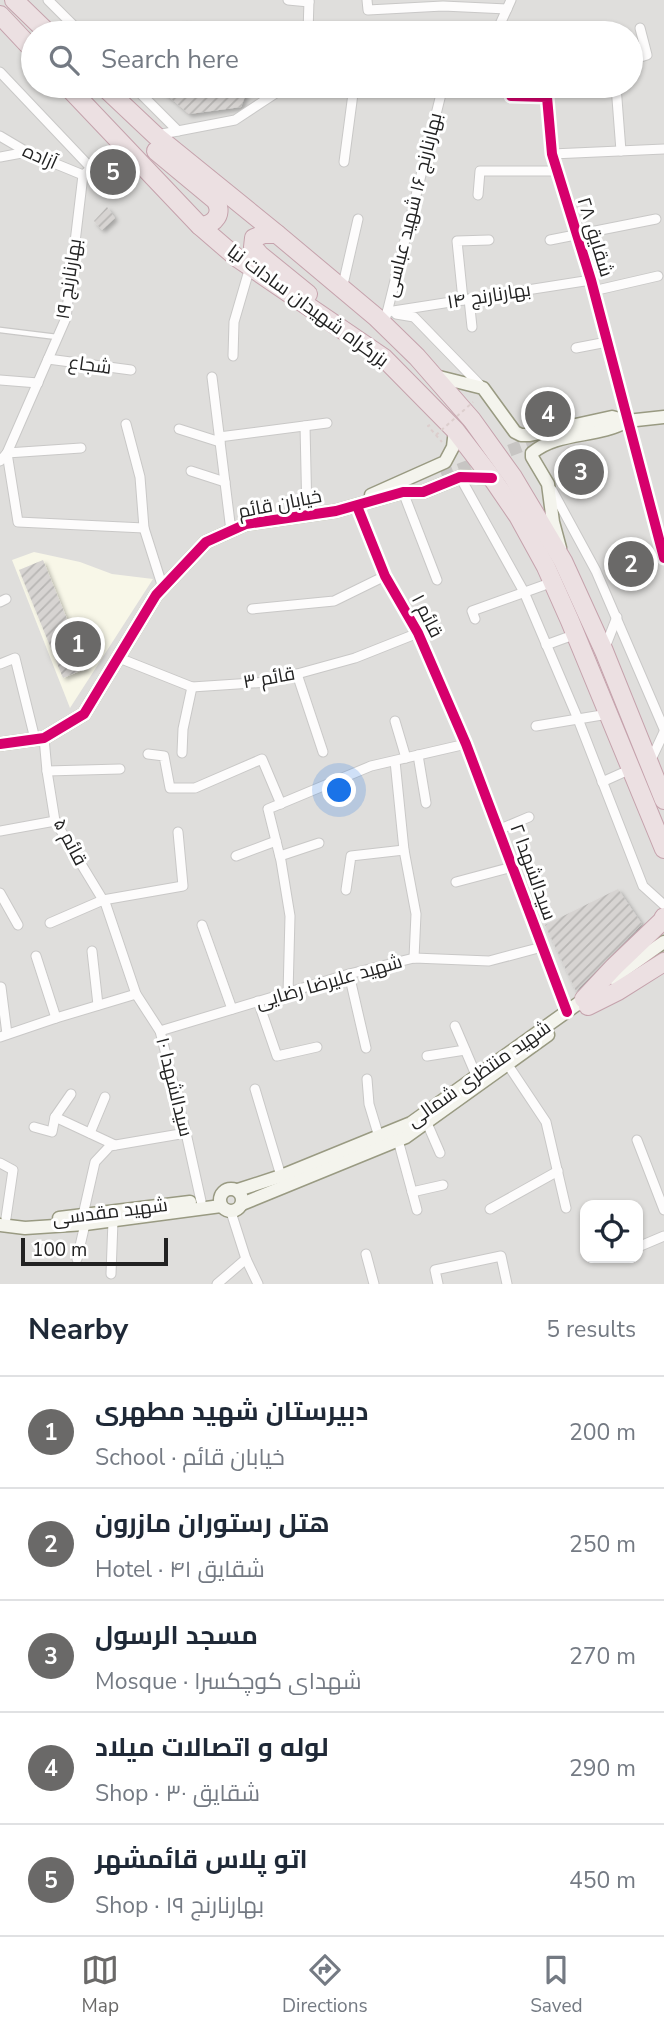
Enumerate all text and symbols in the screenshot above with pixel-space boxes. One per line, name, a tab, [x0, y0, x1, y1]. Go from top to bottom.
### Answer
search box	[21, 21, 643, 98]
icon: search	[45, 41, 83, 79]
text: Search here	[101, 42, 239, 77]
street label: بهارنارنج ۱۶ شهید عباسی	[377, 110, 449, 300]
street label: آزاده	[18, 138, 62, 176]
pin: 5	[90, 146, 136, 198]
street label: شقایق ۲۸	[571, 194, 619, 280]
street label: بهارنارنج ۱۹	[50, 237, 88, 321]
street label: بزرگراه شهیدان سادات نیا	[222, 239, 394, 373]
street label: بهارنارنج ۱۴	[445, 277, 533, 315]
street label: شجاع	[67, 349, 113, 381]
pin: 4	[525, 388, 571, 440]
pin: 3	[558, 446, 604, 498]
street label: خیابان قائم	[236, 483, 324, 525]
pin: 2	[608, 538, 654, 590]
street label: قائم ۱	[405, 590, 449, 642]
pin: 1	[55, 618, 101, 670]
street label: قائم ۳	[241, 661, 297, 695]
your location	[322, 773, 356, 807]
street label: قائم ۵	[47, 814, 93, 870]
street label: سیدالشهدا ۲	[504, 820, 562, 924]
street label: شهید علیرضا رضایی	[253, 949, 405, 1015]
street label: شهید منتظری شمالی	[402, 1015, 556, 1133]
street label: سیدالشهدا ۱۰	[149, 1035, 199, 1139]
street label: شهید مقدسی	[51, 1192, 169, 1232]
map controls	[580, 1200, 643, 1263]
button: locate	[580, 1200, 643, 1263]
scale bar	[21, 1235, 168, 1267]
text: 100 m	[32, 1237, 87, 1263]
text: Nearby	[28, 1309, 128, 1350]
text: 5 results	[546, 1314, 636, 1345]
text: دبیرستان شهید مطهری	[95, 1394, 368, 1429]
text: 1	[44, 1417, 58, 1448]
text: 200 m	[569, 1417, 636, 1448]
text: School · خیابان قائم	[95, 1442, 285, 1473]
text: هتل رستوران مازرون	[95, 1506, 330, 1541]
text: 2	[44, 1529, 58, 1560]
text: 250 m	[569, 1529, 636, 1560]
text: Hotel · شقایق ۴۱	[95, 1554, 265, 1585]
text: مسجد الرسول	[95, 1618, 258, 1653]
text: 3	[44, 1641, 58, 1672]
text: 270 m	[569, 1641, 636, 1672]
text: Mosque · شهدای کوچکسرا	[95, 1666, 361, 1697]
text: لوله و اتصالات میلاد	[95, 1730, 329, 1765]
text: 4	[44, 1753, 58, 1784]
text: 290 m	[569, 1753, 636, 1784]
text: Shop · شقایق ۳۰	[95, 1778, 260, 1809]
text: اتو پلاس قائمشهر	[95, 1842, 308, 1877]
text: 5	[44, 1865, 58, 1896]
text: 450 m	[569, 1865, 636, 1896]
text: Shop · بهارنارنج ۱۹	[95, 1890, 264, 1921]
tab: Map	[81, 1951, 119, 2019]
tab: Directions	[282, 1951, 368, 2019]
tab: Saved	[530, 1951, 583, 2019]

